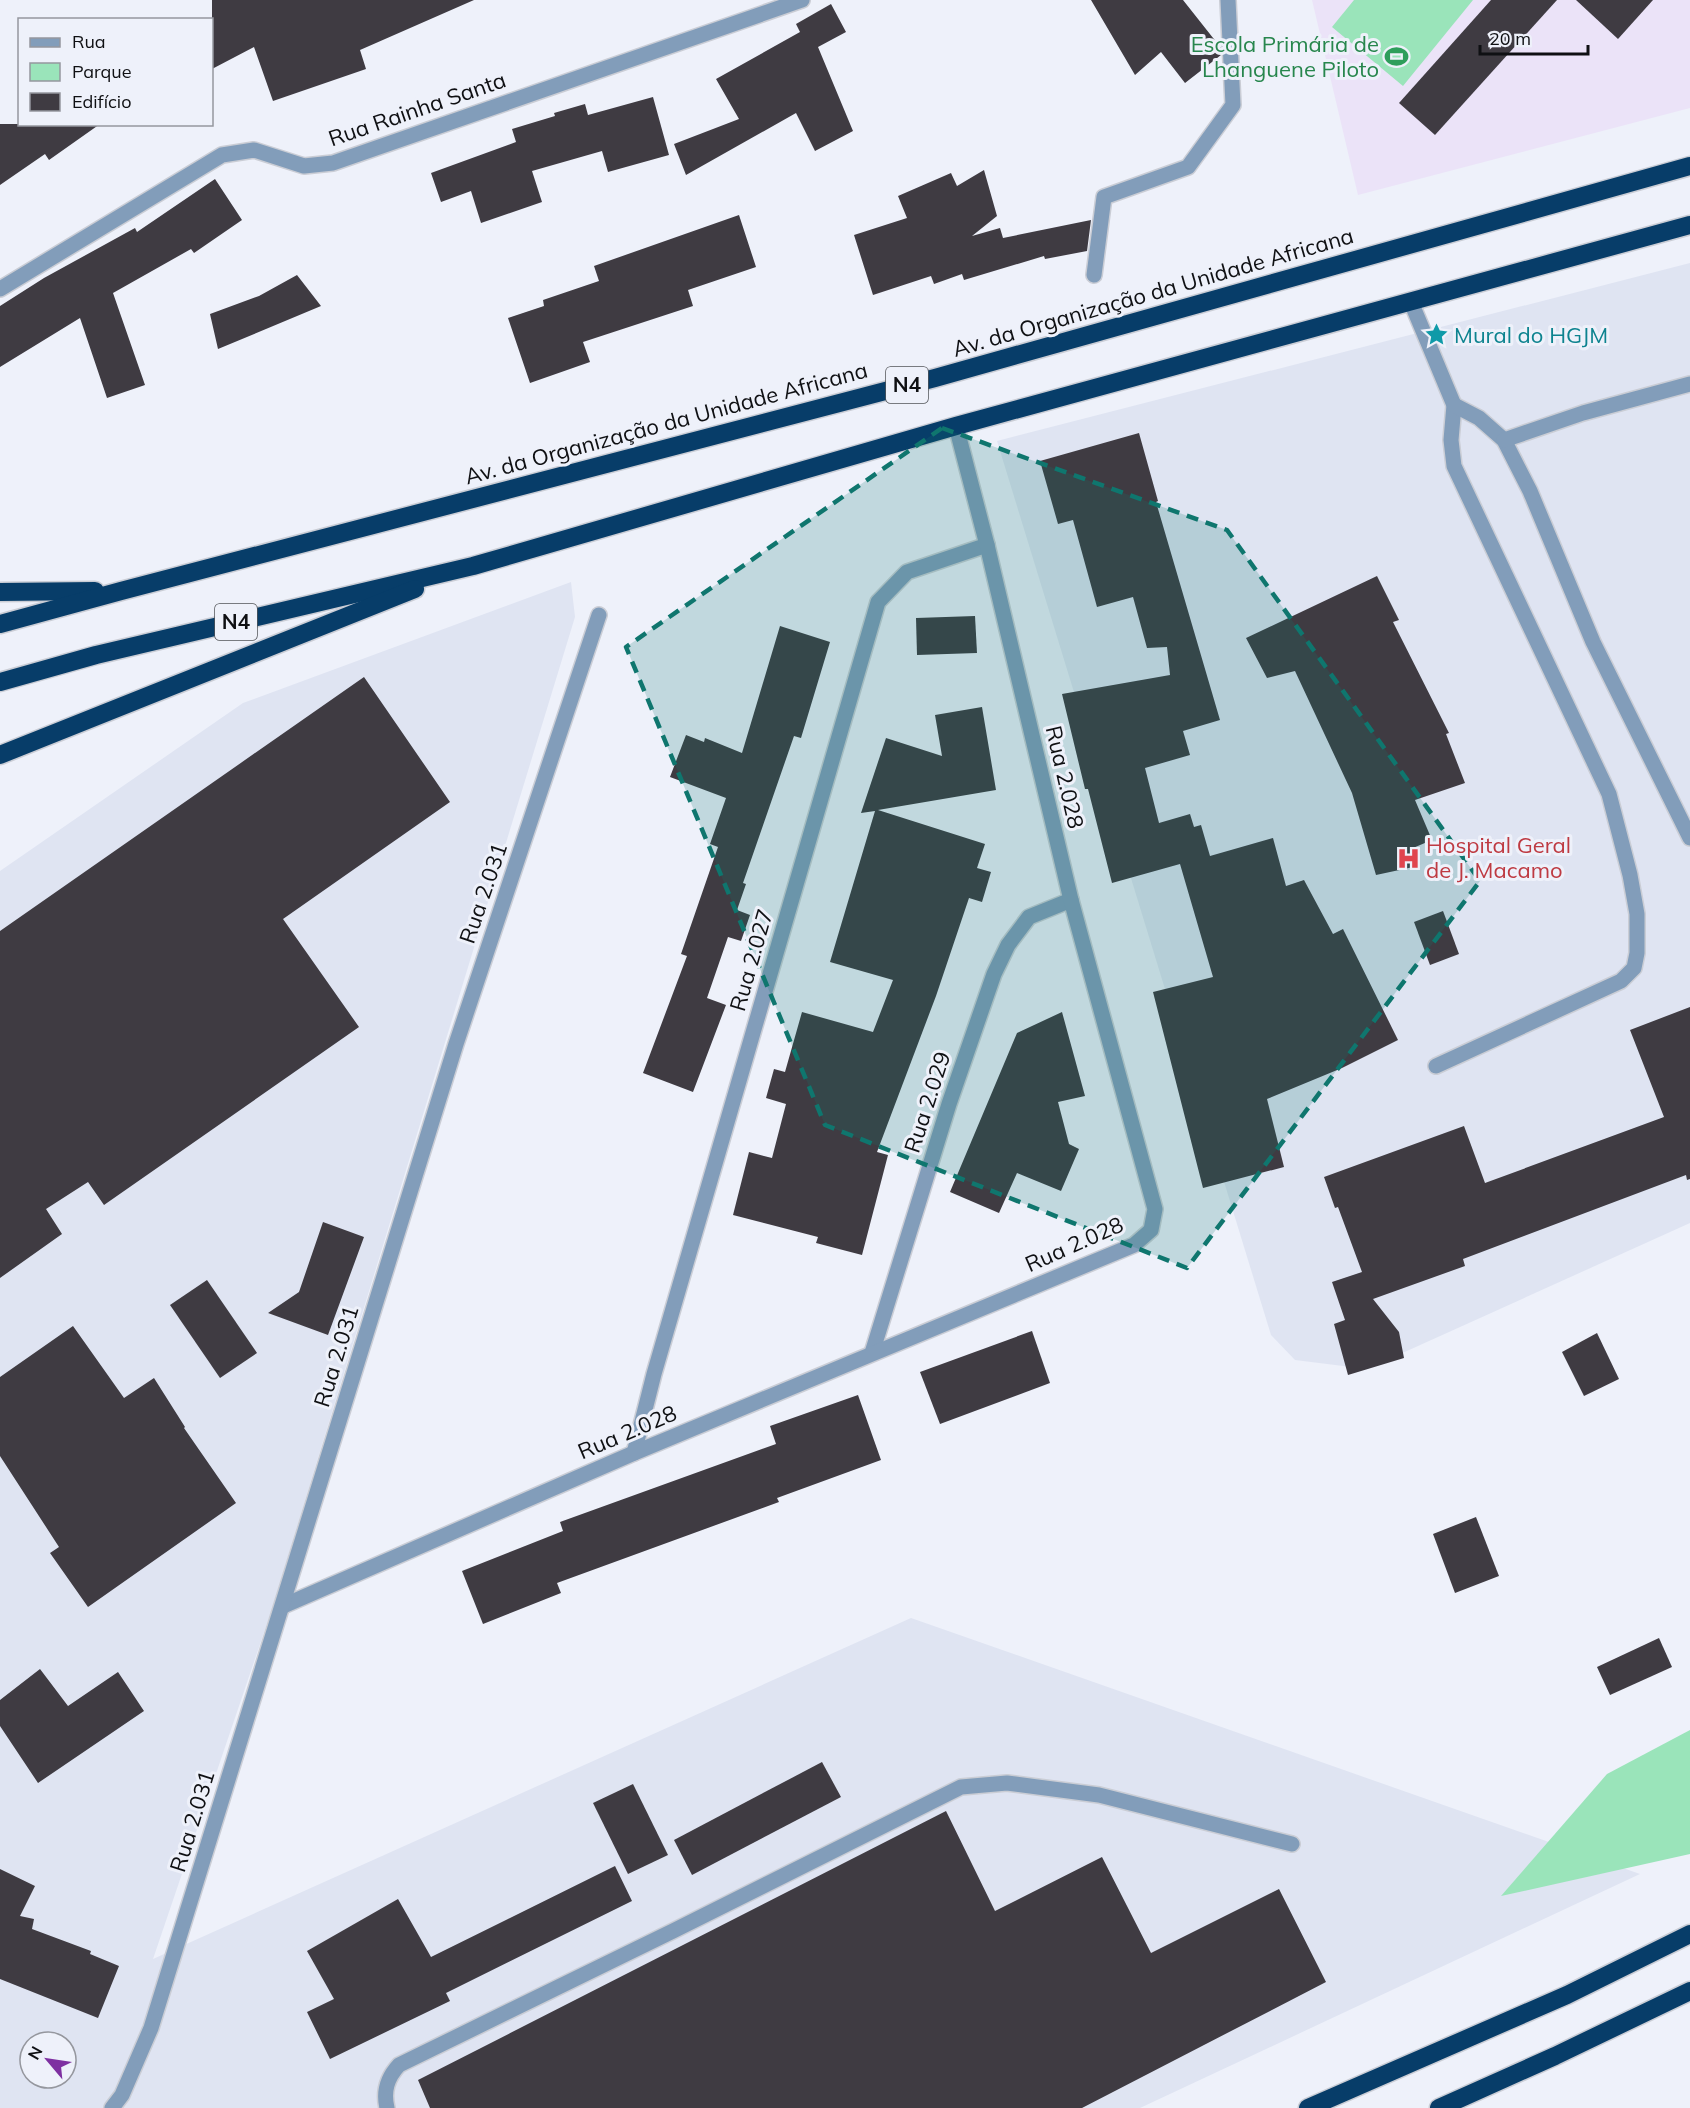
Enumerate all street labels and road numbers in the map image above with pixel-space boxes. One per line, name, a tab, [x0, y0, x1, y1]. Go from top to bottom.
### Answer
street label: Rua Rainha Santa	[325, 66, 509, 152]
street label: Av. da Organização da Unidade Africana	[949, 221, 1357, 363]
street label: Av. da Organização da Unidade Africana	[462, 356, 870, 490]
road number: N4	[886, 367, 928, 403]
road number: N4	[215, 604, 257, 640]
street label: Rua 2.028	[1040, 723, 1090, 831]
street label: Rua 2.031	[453, 839, 513, 947]
street label: Rua 2.027	[723, 906, 779, 1014]
street label: Rua 2.029	[898, 1048, 956, 1156]
street label: Rua 2.028	[1020, 1210, 1128, 1278]
street label: Rua 2.031	[307, 1302, 365, 1410]
street label: Rua 2.028	[573, 1399, 681, 1465]
street label: Rua 2.031	[163, 1767, 221, 1875]

